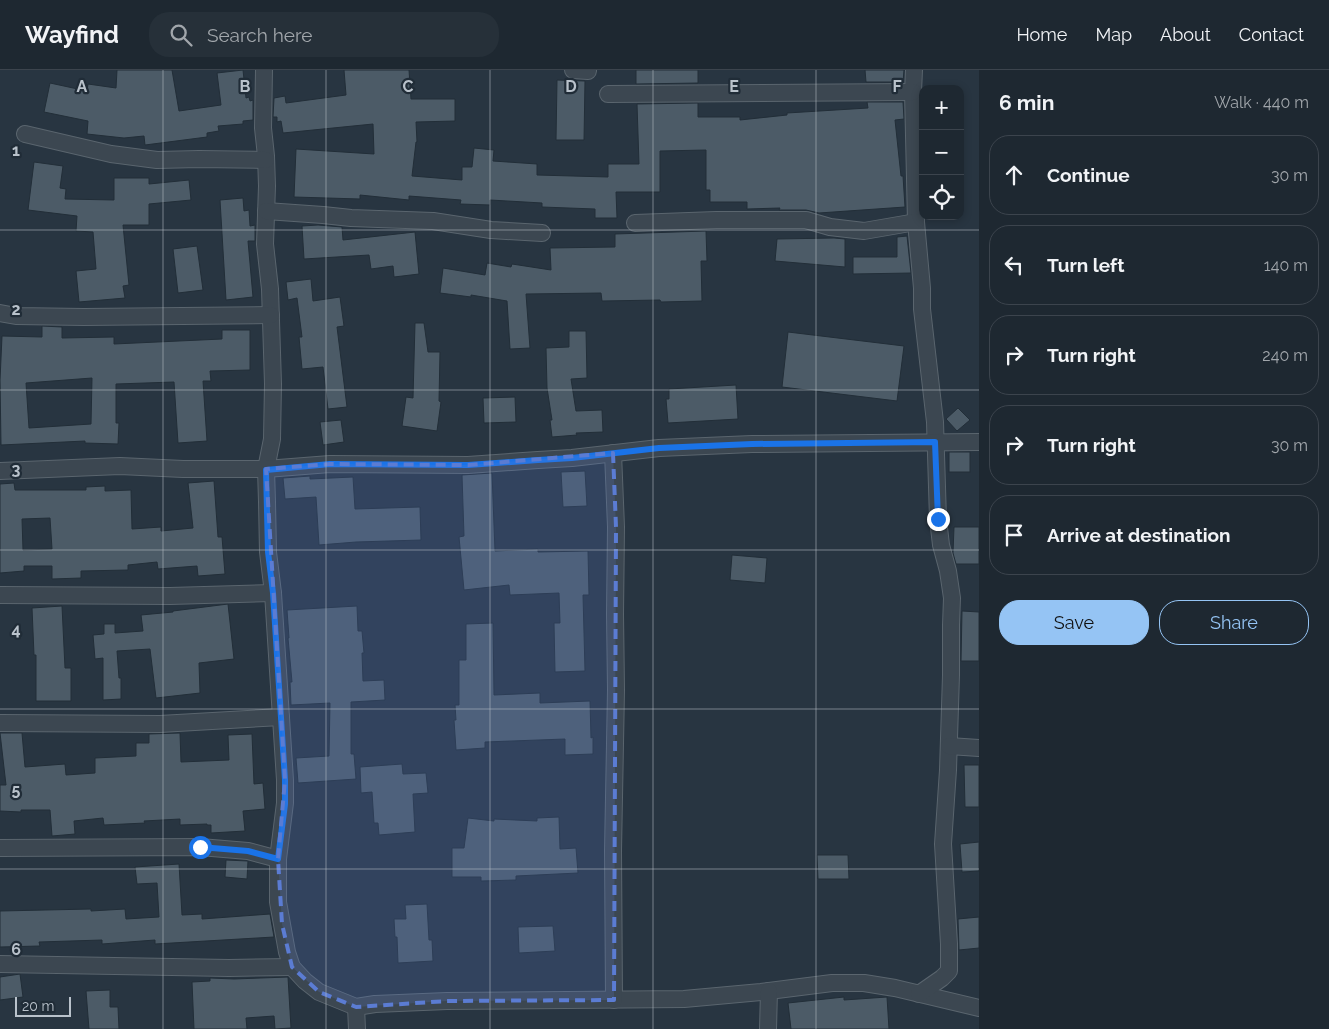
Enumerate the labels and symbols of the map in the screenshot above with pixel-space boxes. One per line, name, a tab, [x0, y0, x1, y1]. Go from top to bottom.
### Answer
text: A	[77, 77, 88, 96]
text: B	[240, 77, 251, 96]
text: C	[403, 77, 414, 96]
text: D	[565, 77, 577, 96]
text: E	[729, 77, 739, 96]
text: F	[892, 77, 902, 96]
text: 1	[12, 141, 20, 160]
text: 2	[11, 300, 21, 319]
text: 3	[12, 460, 21, 479]
route end	[927, 508, 950, 531]
text: 4	[11, 620, 21, 639]
text: 5	[12, 780, 21, 799]
route start	[189, 836, 212, 859]
text: 6	[11, 940, 21, 959]
scale bar	[15, 994, 71, 1017]

